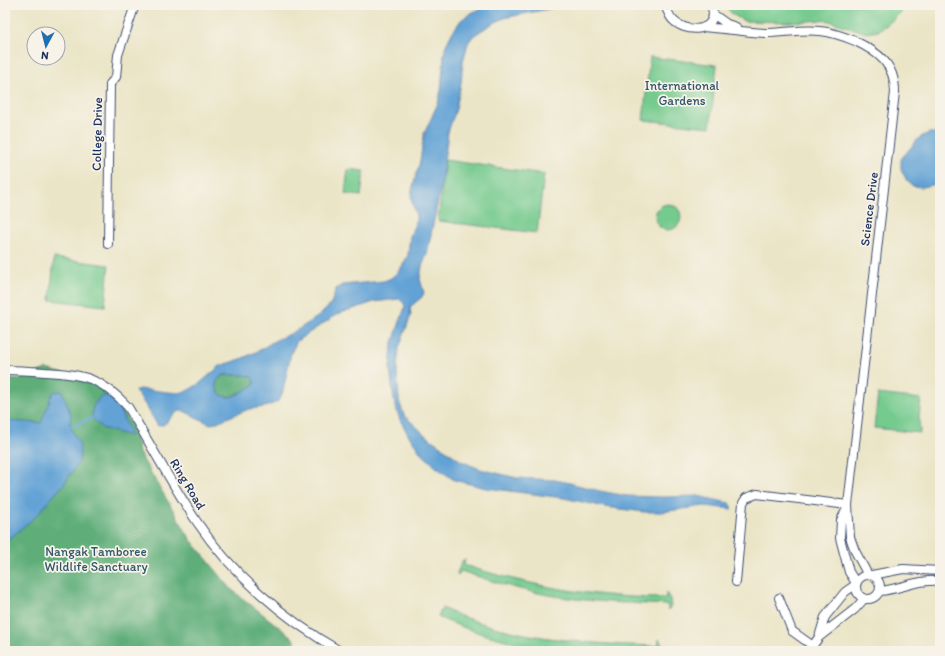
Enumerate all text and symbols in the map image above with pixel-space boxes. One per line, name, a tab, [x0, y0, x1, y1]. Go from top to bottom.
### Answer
north arrow	[26, 26, 66, 66]
text: N	[40, 49, 49, 62]
park label: International Gardens	[645, 78, 720, 108]
street label: College Drive	[89, 97, 105, 171]
street label: Science Drive	[857, 171, 881, 247]
street label: Ring Road	[167, 456, 209, 512]
park label: Nangak Tamboree Wildlife Sanctuary	[44, 544, 148, 574]

